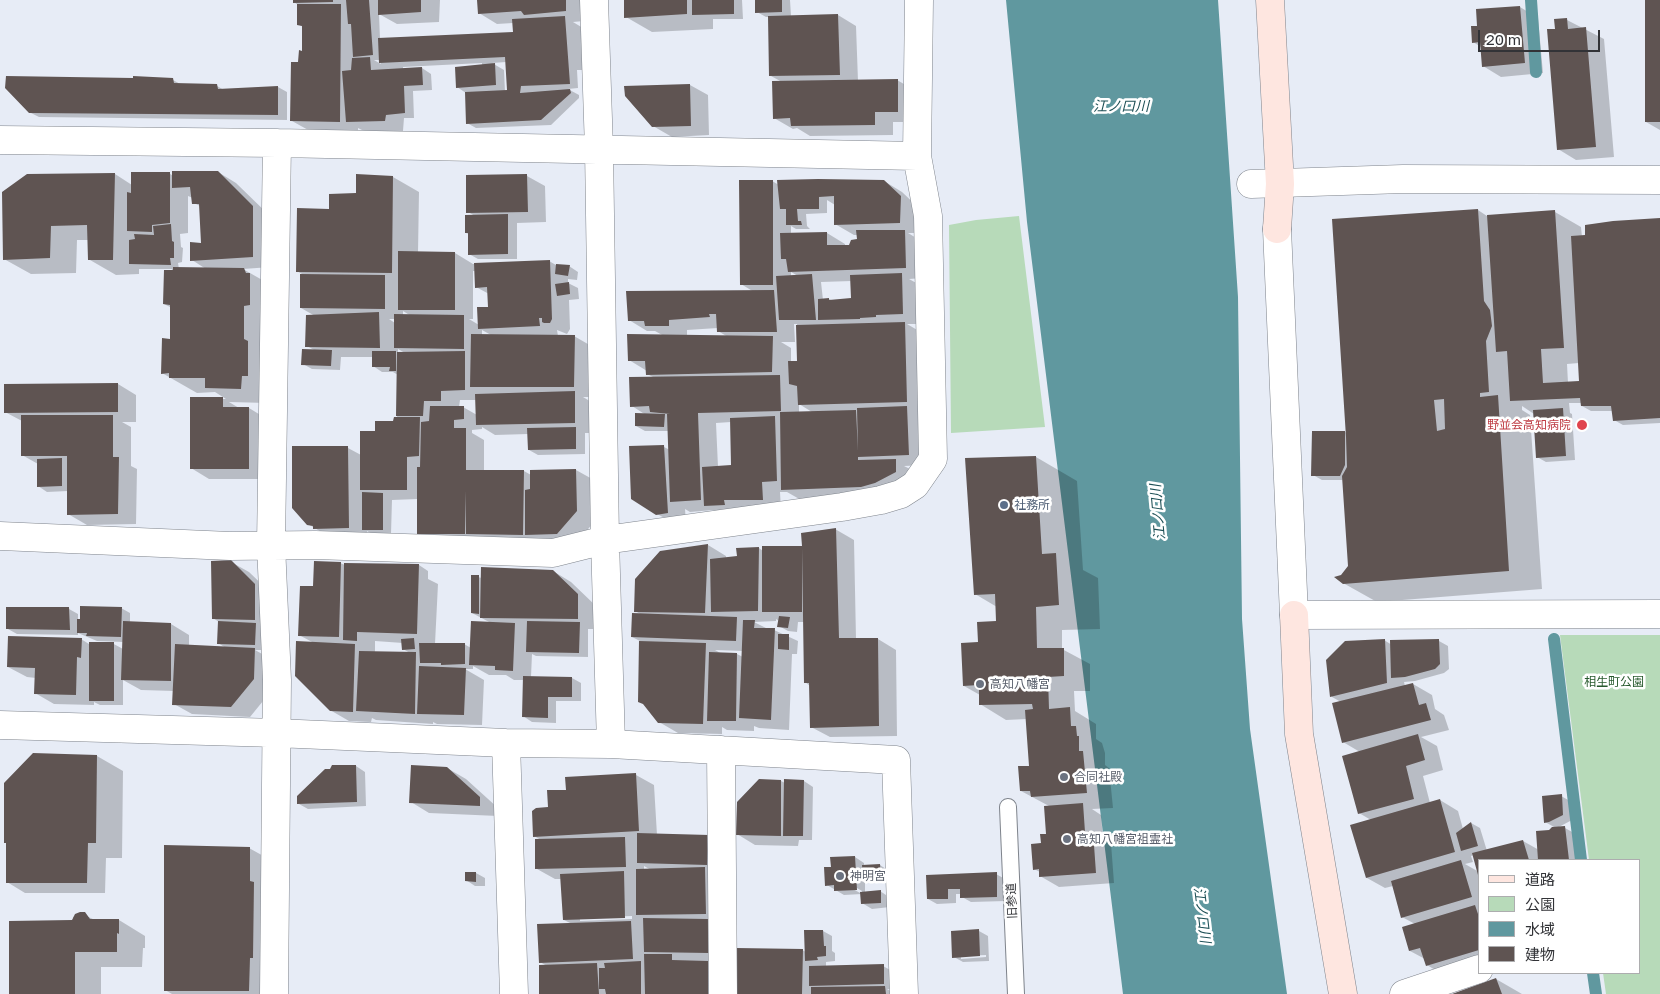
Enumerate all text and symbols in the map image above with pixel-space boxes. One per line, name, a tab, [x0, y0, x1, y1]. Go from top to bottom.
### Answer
scale bar	[1480, 20, 1602, 52]
text: 20 m	[1486, 30, 1521, 48]
water label: 江ノ口川	[1093, 99, 1149, 115]
place label: 野並会高知病院	[1487, 418, 1571, 432]
marker: 野並会高知病院	[1575, 418, 1589, 432]
water label: 江ノ口川	[1147, 483, 1169, 541]
place label: 社務所	[1014, 498, 1050, 512]
marker: 社務所	[998, 499, 1010, 511]
park label: 相生町公園	[1584, 675, 1644, 689]
place label: 高知八幡宮	[990, 677, 1050, 691]
marker: 高知八幡宮	[974, 678, 986, 690]
place label: 合同社殿	[1074, 770, 1122, 784]
marker: 合同社殿	[1058, 771, 1070, 783]
place label: 高知八幡宮祖霊社	[1077, 832, 1173, 846]
marker: 高知八幡宮祖霊社	[1061, 833, 1073, 845]
legend	[1478, 859, 1640, 974]
place label: 神明宮	[850, 869, 886, 883]
marker: 神明宮	[834, 870, 846, 882]
text: 道路	[1525, 870, 1555, 888]
street label: 旧参道	[1004, 883, 1020, 919]
water label: 江ノ口川	[1190, 886, 1214, 944]
text: 公園	[1525, 895, 1555, 913]
text: 水域	[1525, 920, 1555, 938]
text: 建物	[1525, 945, 1555, 963]

